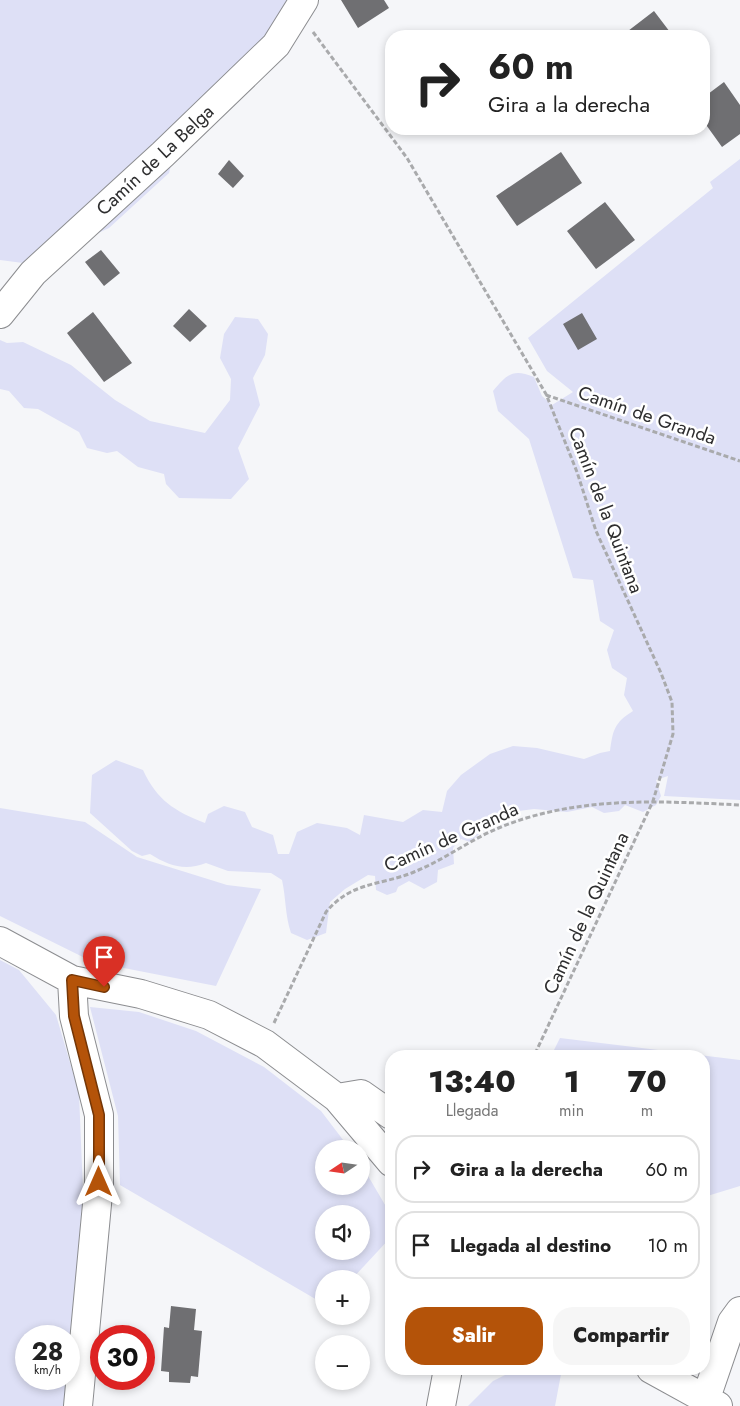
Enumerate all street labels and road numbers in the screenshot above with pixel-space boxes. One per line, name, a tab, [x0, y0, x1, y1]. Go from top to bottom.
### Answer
street label: Camín de La Belga	[90, 98, 220, 222]
street label: Camín de Granda	[574, 379, 720, 451]
street label: Camín de la Quintana	[562, 423, 650, 597]
street label: Camín de Granda	[380, 795, 522, 879]
street label: Camín de la Quintana	[537, 828, 635, 998]

